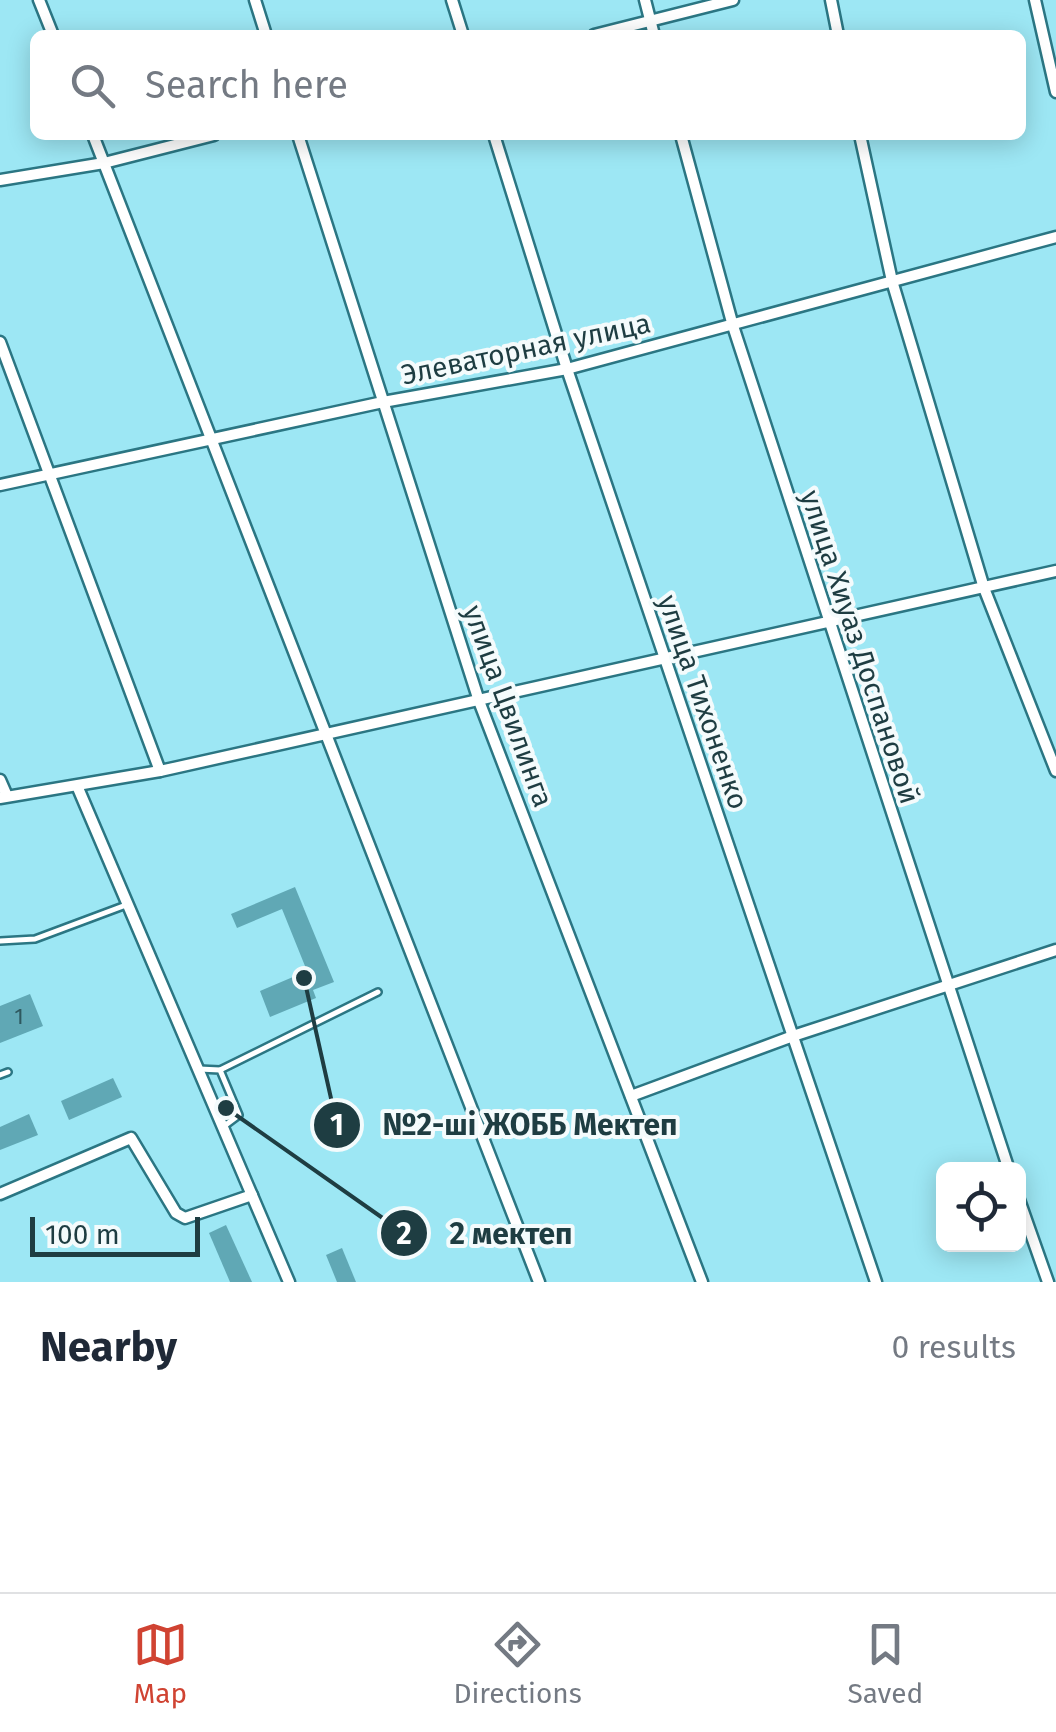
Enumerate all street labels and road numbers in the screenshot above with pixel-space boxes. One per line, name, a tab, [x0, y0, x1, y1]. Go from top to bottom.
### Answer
street label: Элеваторная улица	[398, 306, 654, 392]
street label: улица Хиуаз Доспановой	[794, 486, 926, 808]
street label: улица Тихоненко	[651, 590, 755, 814]
street label: улица Цвилинга	[456, 601, 560, 811]

